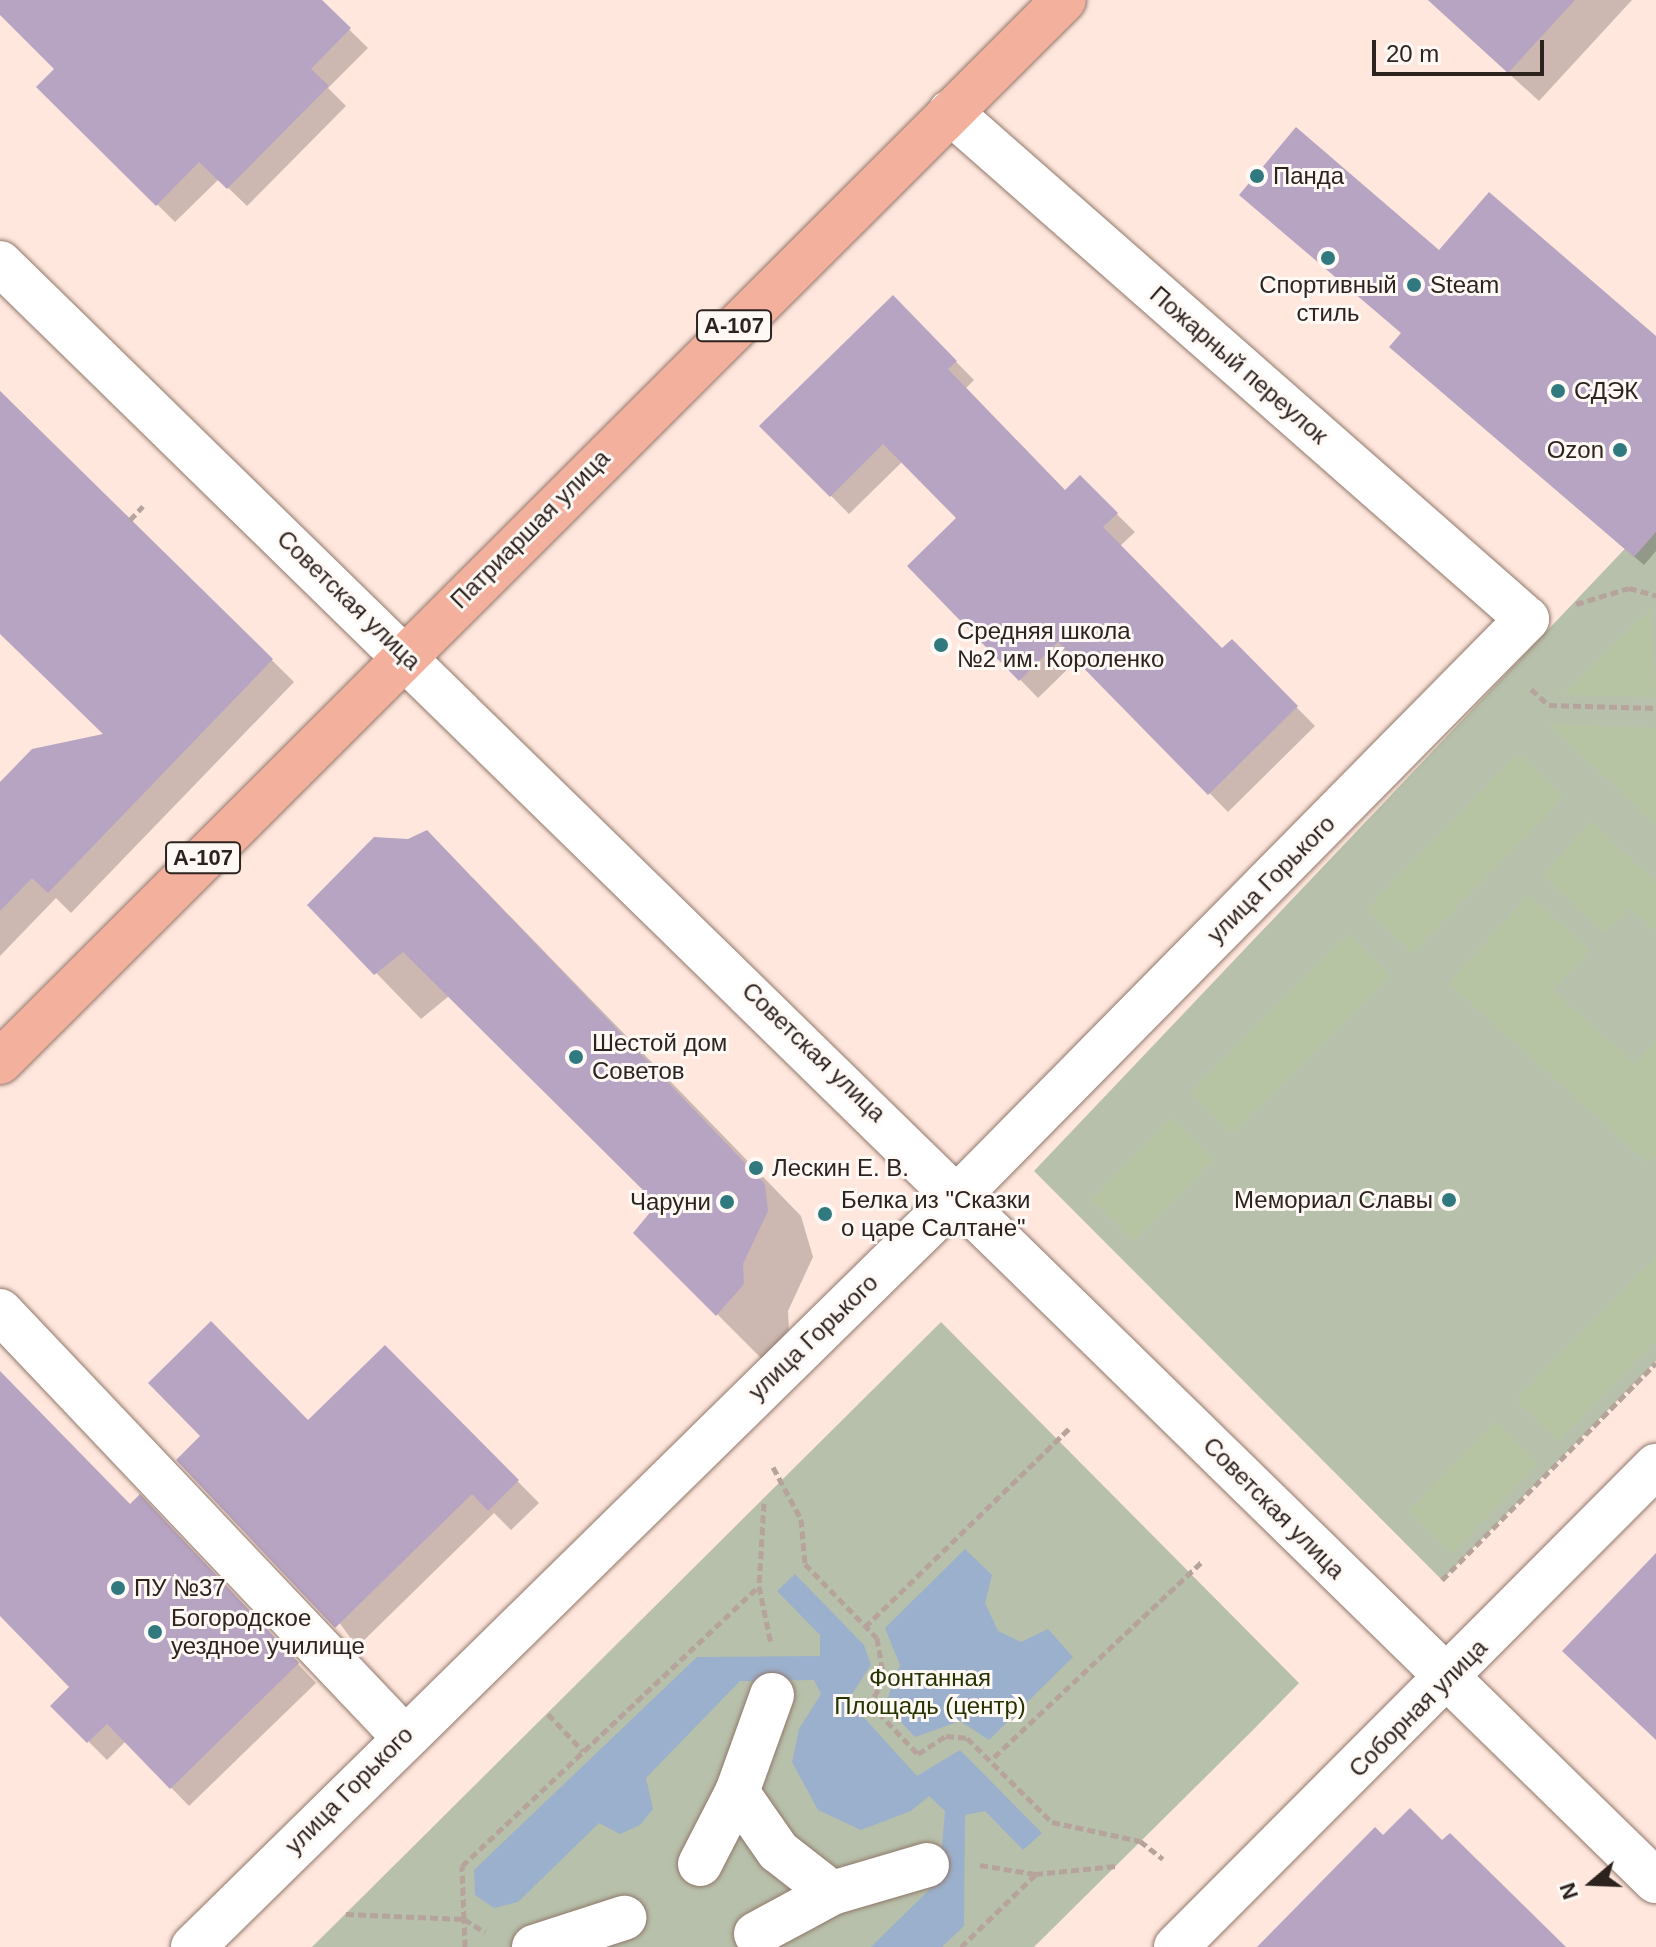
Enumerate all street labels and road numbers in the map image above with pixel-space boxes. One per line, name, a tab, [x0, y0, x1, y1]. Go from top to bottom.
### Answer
street label: Пожарный переулок	[1144, 280, 1334, 450]
road number: А-107	[696, 308, 772, 344]
street label: Патриаршая улица	[445, 444, 615, 614]
street label: Советская улица	[271, 524, 427, 676]
street label: улица Горького	[1201, 809, 1341, 949]
road number: А-107	[165, 840, 241, 876]
street label: Советская улица	[736, 976, 892, 1128]
street label: улица Горького	[742, 1268, 884, 1406]
street label: Советская улица	[1197, 1431, 1351, 1585]
street label: Соборная улица	[1343, 1633, 1493, 1783]
street label: улица Горького	[279, 1720, 419, 1860]

